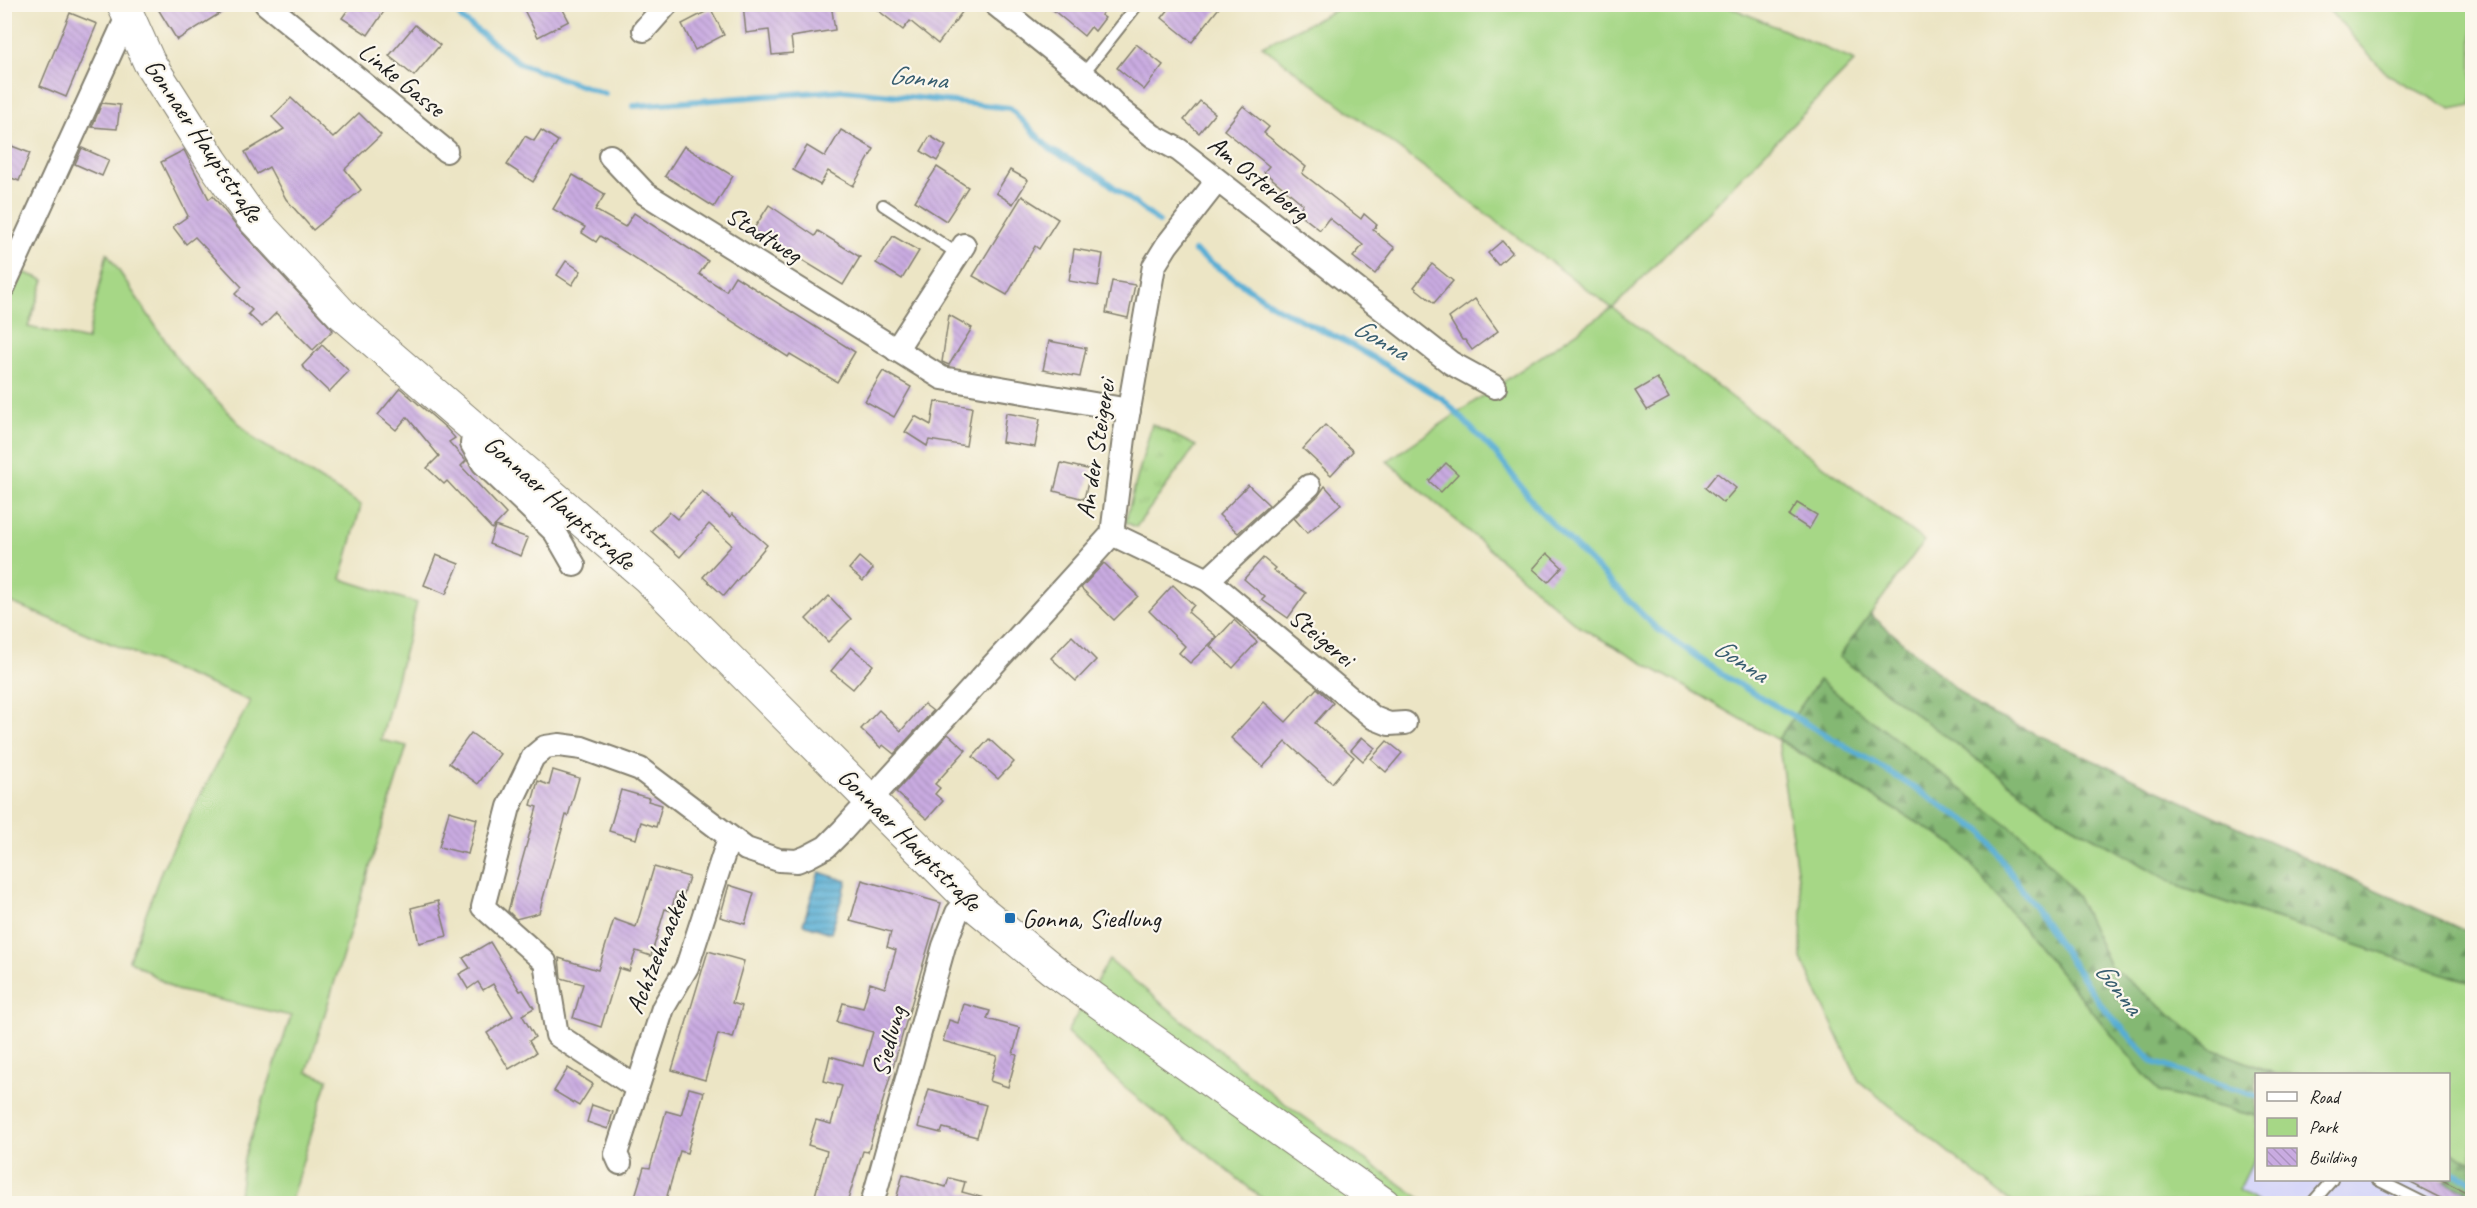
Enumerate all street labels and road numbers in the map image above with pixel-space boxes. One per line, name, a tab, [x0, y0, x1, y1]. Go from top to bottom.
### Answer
street label: Linke Gasse	[352, 34, 454, 126]
street label: Gonnaer Hauptstraße	[137, 52, 272, 230]
street label: Am Osterberg	[1202, 128, 1317, 230]
street label: Stadtweg	[720, 198, 809, 271]
street label: An der Steigerei	[1068, 374, 1123, 521]
street label: Gonnaer Hauptstraße	[477, 428, 644, 579]
street label: Steigerei	[1282, 600, 1364, 676]
street label: Gonnaer Hauptstraße	[831, 760, 990, 920]
street label: Achtzehnacker	[618, 883, 698, 1019]
street label: Siedlung	[863, 1001, 914, 1080]

